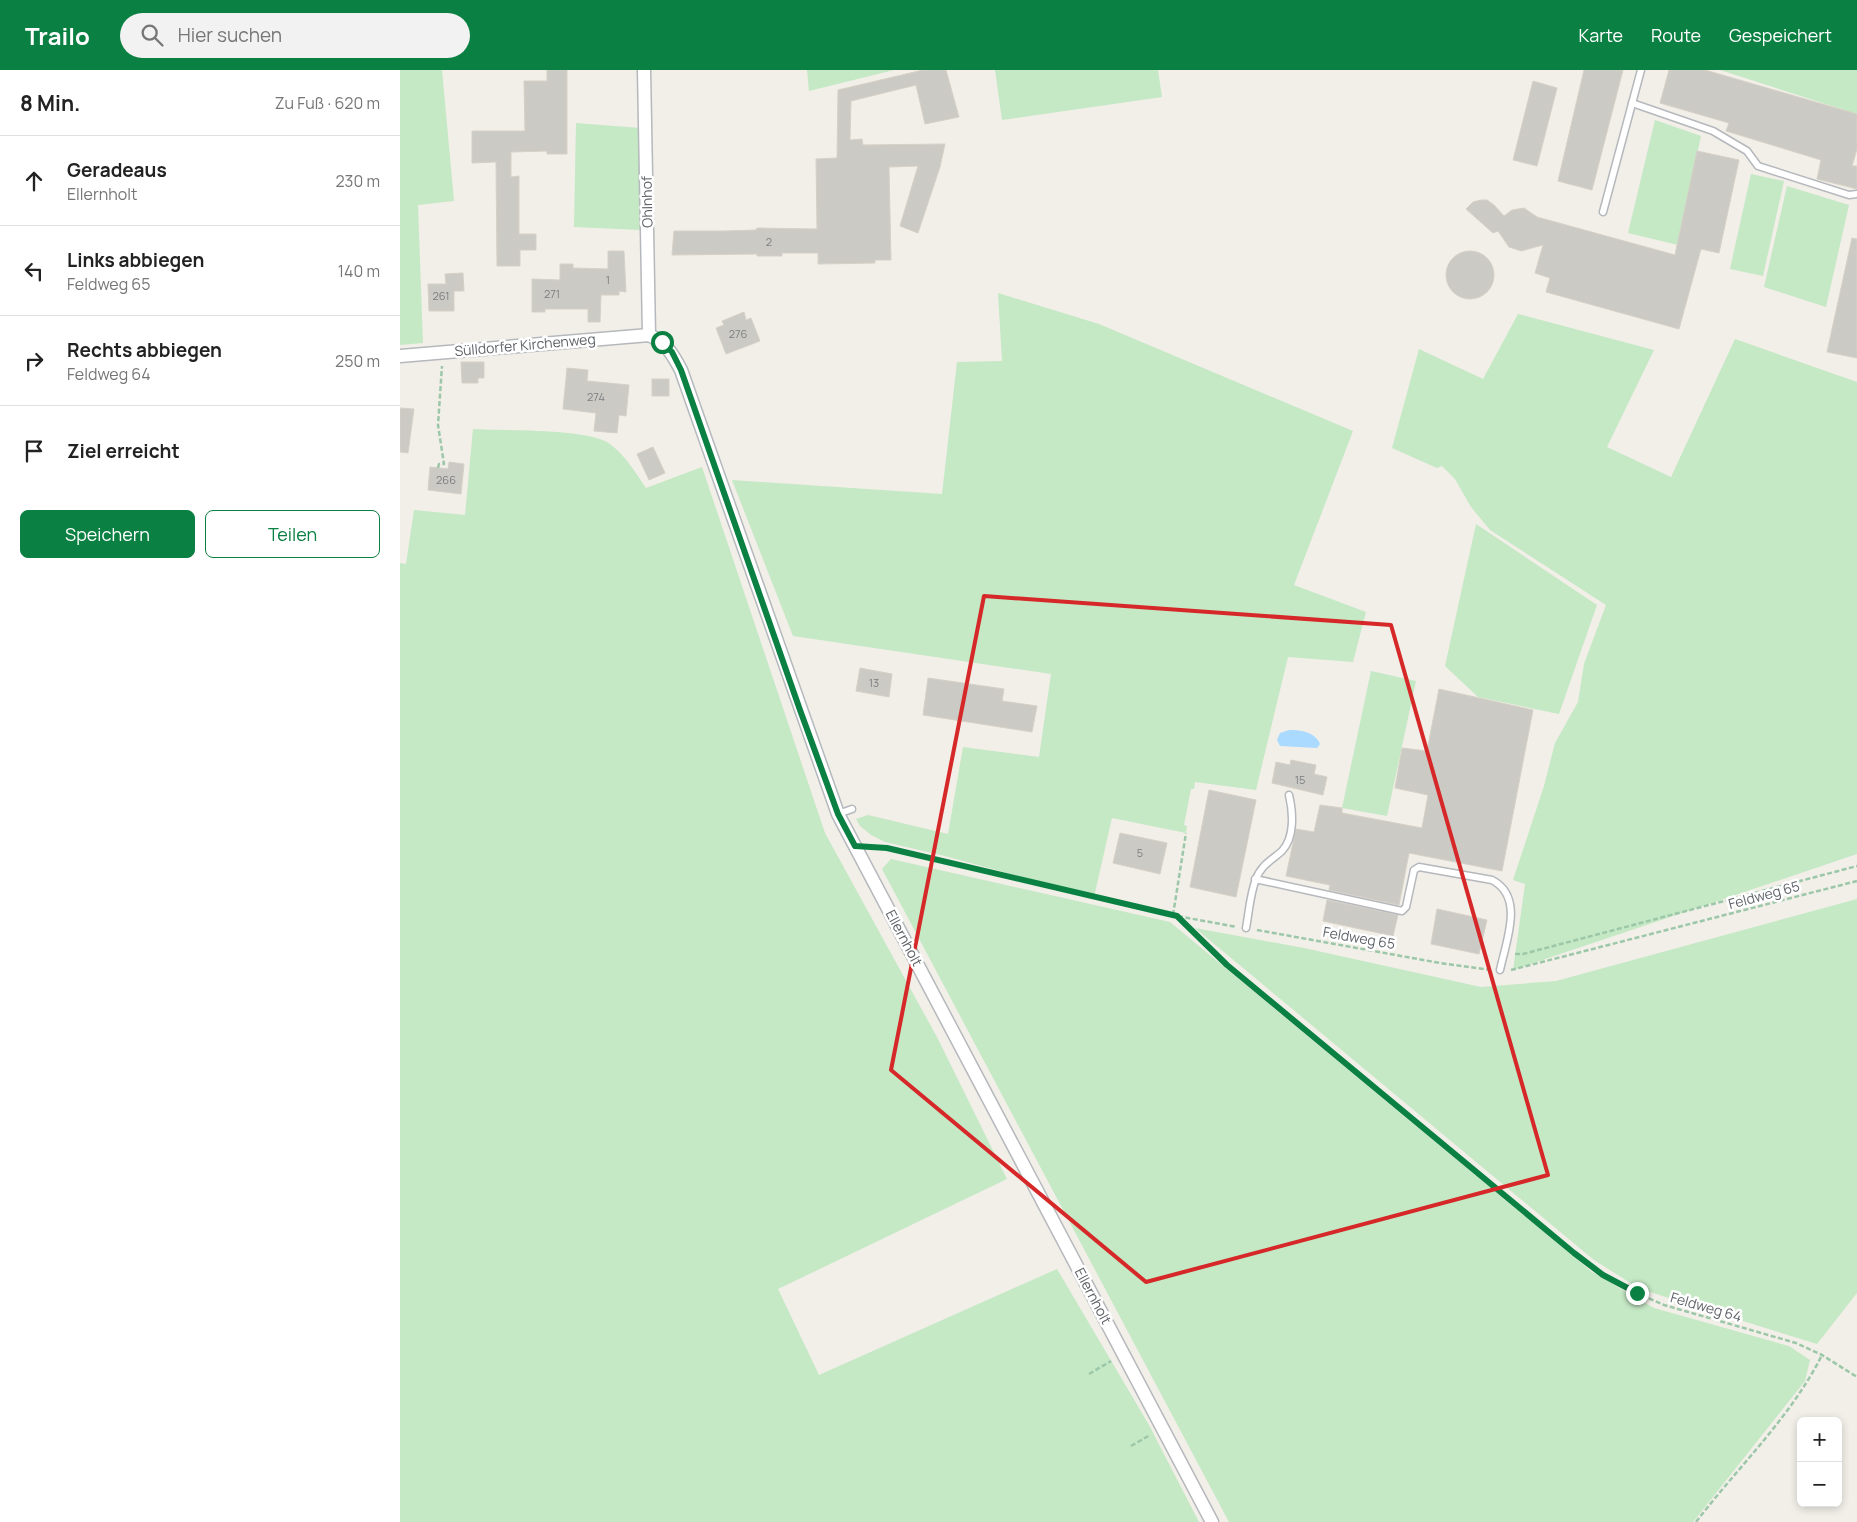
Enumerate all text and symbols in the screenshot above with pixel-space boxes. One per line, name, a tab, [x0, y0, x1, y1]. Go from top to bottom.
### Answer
search box	[120, 13, 470, 58]
text: Trailo	[25, 19, 90, 52]
icon: search	[138, 21, 166, 49]
text: Hier suchen	[178, 22, 282, 48]
text: Karte	[1578, 23, 1623, 47]
text: Route	[1651, 23, 1701, 47]
text: Gespeichert	[1729, 23, 1832, 47]
text: 8 Min.	[20, 89, 80, 117]
text: Zu Fuß · 620 m	[275, 92, 380, 114]
text: Geradeaus	[67, 157, 167, 183]
icon: ahead	[20, 167, 48, 195]
text: 230 m	[336, 170, 380, 192]
street label: Ohlnhof	[637, 176, 656, 228]
text: Ellernholt	[67, 183, 137, 205]
house number: 2	[766, 234, 772, 249]
text: Links abbiegen	[67, 247, 204, 273]
icon: left	[20, 257, 48, 285]
text: 140 m	[338, 260, 380, 282]
house number: 1	[606, 272, 610, 287]
text: Feldweg 65	[67, 273, 151, 295]
house number: 271	[544, 286, 560, 301]
house number: 261	[432, 288, 450, 303]
house number: 276	[729, 326, 747, 341]
street label: Sülldorfer Kirchenweg	[454, 329, 596, 360]
route start	[651, 331, 674, 354]
text: Rechts abbiegen	[67, 337, 222, 363]
icon: right	[20, 347, 48, 375]
text: 250 m	[335, 350, 380, 372]
text: Feldweg 64	[67, 363, 151, 385]
house number: 274	[587, 389, 605, 404]
icon: arrive	[20, 437, 48, 465]
text: Ziel erreicht	[67, 438, 180, 464]
house number: 266	[436, 472, 456, 487]
button: Speichern	[20, 510, 195, 558]
button: Teilen	[205, 510, 380, 558]
house number: 13	[869, 675, 879, 690]
house number: 15	[1295, 772, 1305, 787]
house number: 5	[1137, 845, 1143, 860]
street label: Feldweg 65	[1726, 876, 1802, 913]
street label: Ellernholt	[882, 906, 927, 970]
street label: Feldweg 65	[1321, 922, 1397, 953]
street label: Ellernholt	[1071, 1264, 1116, 1328]
route end	[1626, 1282, 1649, 1305]
street label: Feldweg 64	[1668, 1287, 1744, 1326]
map controls	[1797, 1417, 1842, 1507]
button: +	[1797, 1417, 1842, 1462]
button: −	[1797, 1462, 1842, 1507]

